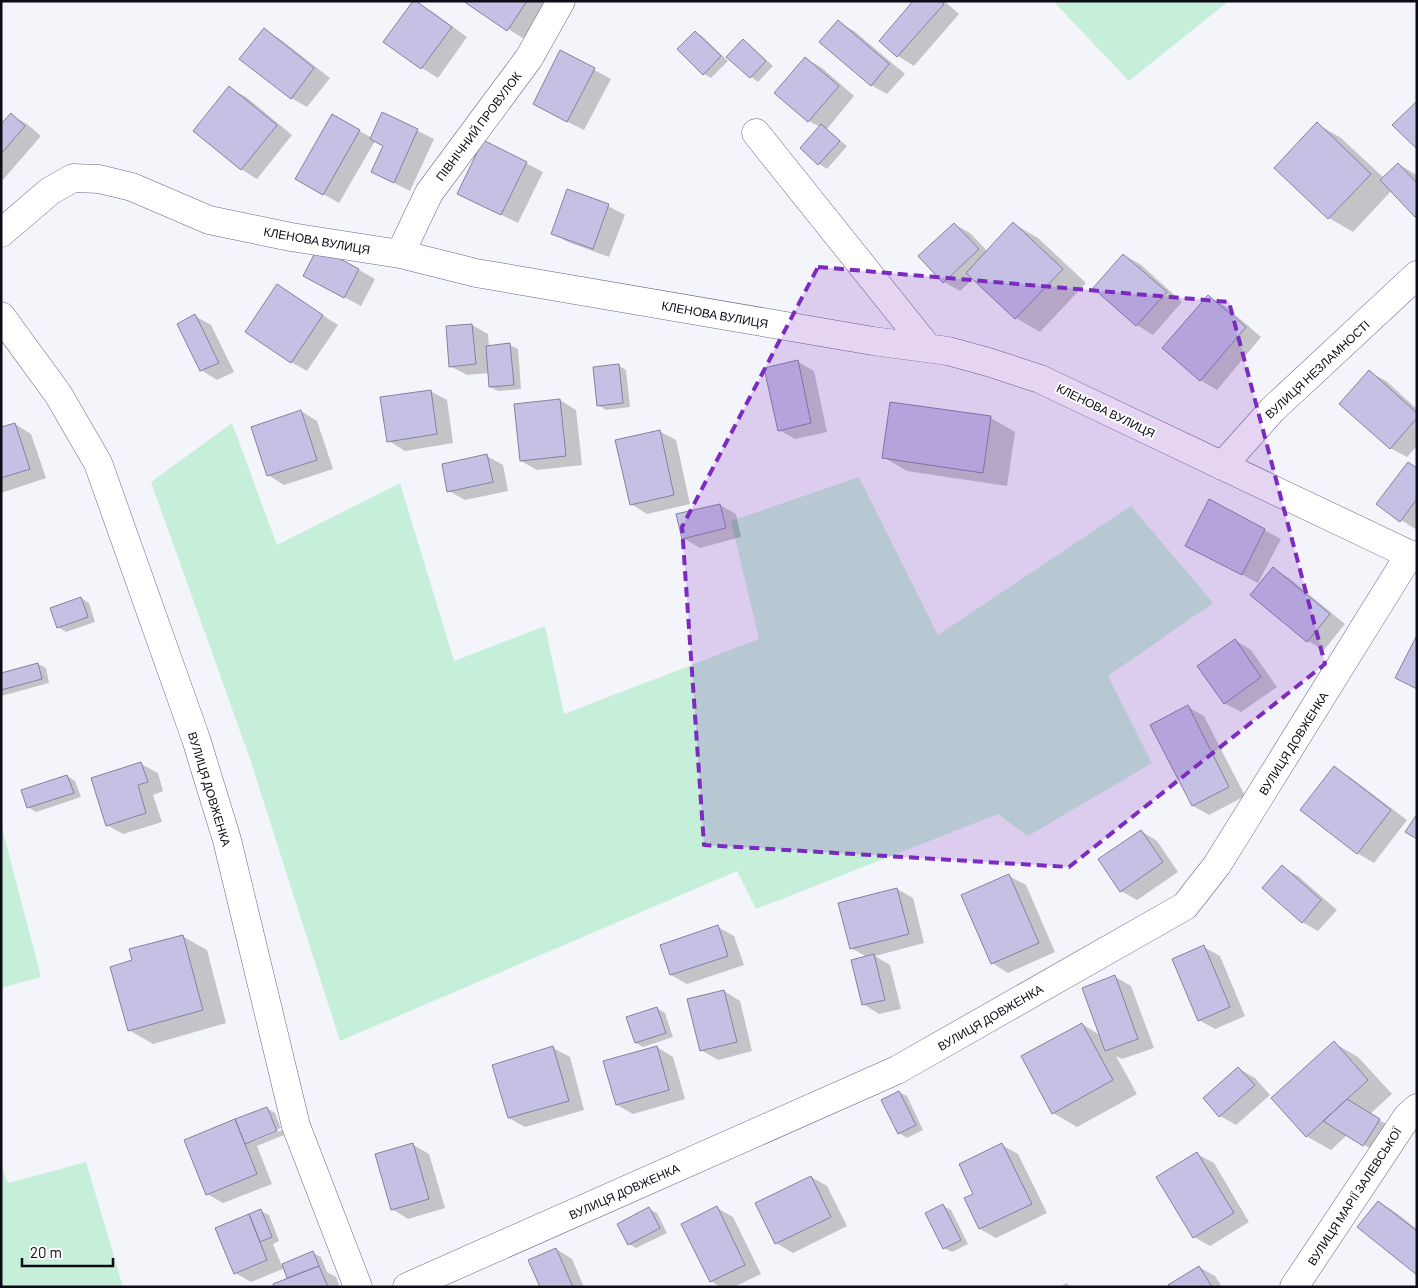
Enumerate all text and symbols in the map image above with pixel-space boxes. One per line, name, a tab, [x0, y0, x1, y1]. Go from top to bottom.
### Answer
street label: ПІВНІЧНИЙ ПРОВУЛОК	[432, 69, 524, 183]
street label: КЛЕНОВА ВУЛИЦЯ	[263, 224, 371, 257]
street label: КЛЕНОВА ВУЛИЦЯ	[661, 298, 769, 331]
street label: ВУЛИЦЯ НЕЗЛАМНОСТІ	[1262, 317, 1373, 422]
street label: КЛЕНОВА ВУЛИЦЯ	[1054, 380, 1157, 441]
street label: ВУЛИЦЯ ДОВЖЕНКА	[1255, 689, 1331, 798]
street label: ВУЛИЦЯ ДОВЖЕНКА	[185, 730, 234, 848]
street label: ВУЛИЦЯ ДОВЖЕНКА	[935, 981, 1046, 1054]
street label: ВУЛИЦЯ МАРІЇ ЗАЛЕВСЬКОЇ	[1304, 1124, 1405, 1268]
street label: ВУЛИЦЯ ДОВЖЕНКА	[567, 1160, 682, 1223]
scale bar	[22, 1236, 114, 1268]
text: 20 m	[30, 1243, 62, 1261]

